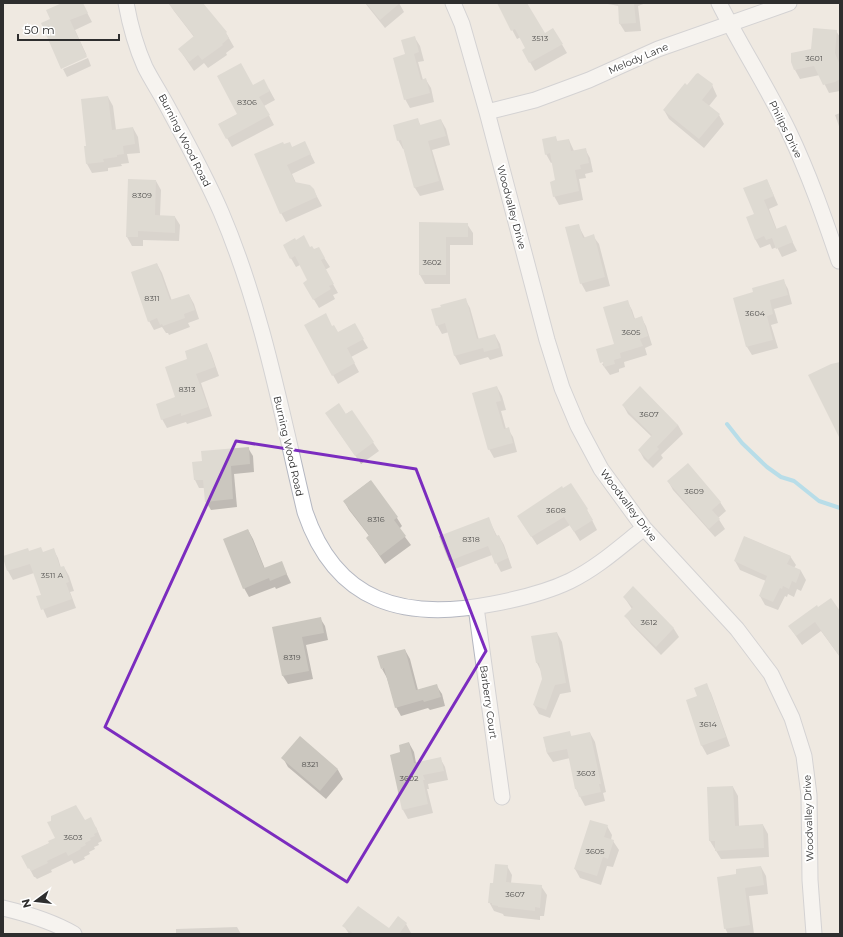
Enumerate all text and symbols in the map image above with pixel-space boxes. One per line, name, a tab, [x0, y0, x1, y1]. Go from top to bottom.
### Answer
scale bar	[18, 16, 119, 42]
text: 50 m	[24, 22, 55, 37]
house number: 3513	[532, 33, 549, 43]
street label: Melody Lane	[606, 40, 670, 77]
house number: 3601	[805, 53, 823, 63]
street label: Burning Wood Road	[155, 92, 214, 189]
house number: 8306	[237, 97, 257, 107]
street label: Philips Drive	[766, 98, 805, 160]
street label: Woodvalley Drive	[494, 164, 529, 251]
house number: 8309	[132, 190, 152, 200]
house number: 3602	[422, 257, 442, 267]
house number: 8311	[144, 293, 160, 303]
house number: 3604	[745, 308, 766, 318]
house number: 3605	[621, 327, 641, 337]
house number: 8313	[178, 384, 196, 394]
street label: Burning Wood Road	[271, 395, 306, 498]
house number: 3607	[639, 409, 659, 419]
street label: Woodvalley Drive	[597, 467, 660, 544]
house number: 3609	[684, 486, 704, 496]
house number: 3608	[546, 505, 566, 515]
house number: 8316	[367, 514, 385, 524]
house number: 8318	[462, 534, 480, 544]
house number: 3511 A	[41, 570, 64, 580]
house number: 3612	[641, 617, 658, 627]
house number: 8319	[283, 652, 301, 662]
street label: Barberry Court	[477, 664, 500, 740]
house number: 3614	[699, 719, 717, 729]
house number: 8321	[301, 759, 319, 769]
house number: 3603	[576, 768, 596, 778]
house number: 3602	[399, 773, 419, 783]
street label: Woodvalley Drive	[800, 774, 817, 861]
house number: 3603	[63, 832, 83, 842]
house number: 3605	[585, 846, 605, 856]
north arrow	[16, 881, 56, 921]
house number: 3607	[505, 889, 525, 899]
text: N	[18, 897, 34, 910]

